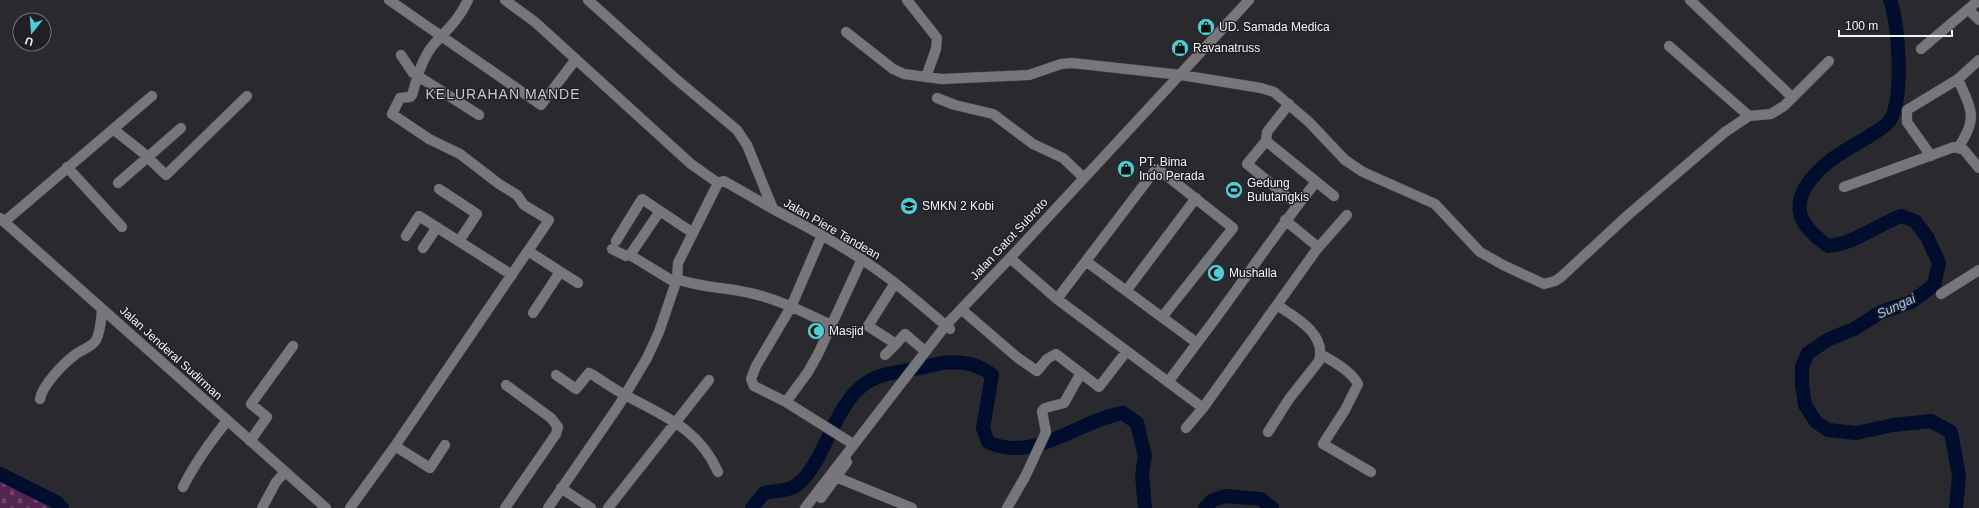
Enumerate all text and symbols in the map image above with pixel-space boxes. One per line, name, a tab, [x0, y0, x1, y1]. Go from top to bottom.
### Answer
north arrow	[12, 12, 52, 52]
scale bar	[1839, 12, 1952, 38]
shop icon: UD. Samada Medica	[1196, 17, 1216, 37]
text: 100 m	[1845, 19, 1878, 33]
place label: UD. Samada Medica	[1219, 20, 1330, 34]
text: U	[23, 35, 35, 48]
shop icon: Ravanatruss	[1170, 38, 1190, 58]
place label: Ravanatruss	[1193, 41, 1260, 55]
district label: KELURAHAN MANDE	[425, 86, 581, 102]
place label: PT. Bima Indo Perada	[1139, 155, 1205, 183]
shop icon: PT. Bima Indo Perada	[1116, 159, 1136, 179]
place label: Gedung Bulutangkis	[1247, 176, 1309, 204]
sports icon: Gedung Bulutangkis	[1224, 180, 1244, 200]
street label: Jalan Gatot Subroto	[967, 195, 1051, 283]
street label: Jalan Piere Tandean	[781, 196, 883, 262]
school or university icon: SMKN 2 Kobi	[899, 196, 919, 216]
place label: SMKN 2 Kobi	[922, 199, 994, 213]
mosque icon: Mushalla	[1206, 263, 1226, 283]
place label: Mushalla	[1229, 266, 1277, 280]
water label: Sungai	[1874, 290, 1919, 321]
street label: Jalan Jenderal Sudirman	[117, 303, 225, 403]
mosque icon: Masjid	[806, 321, 826, 341]
place label: Masjid	[829, 324, 864, 338]

